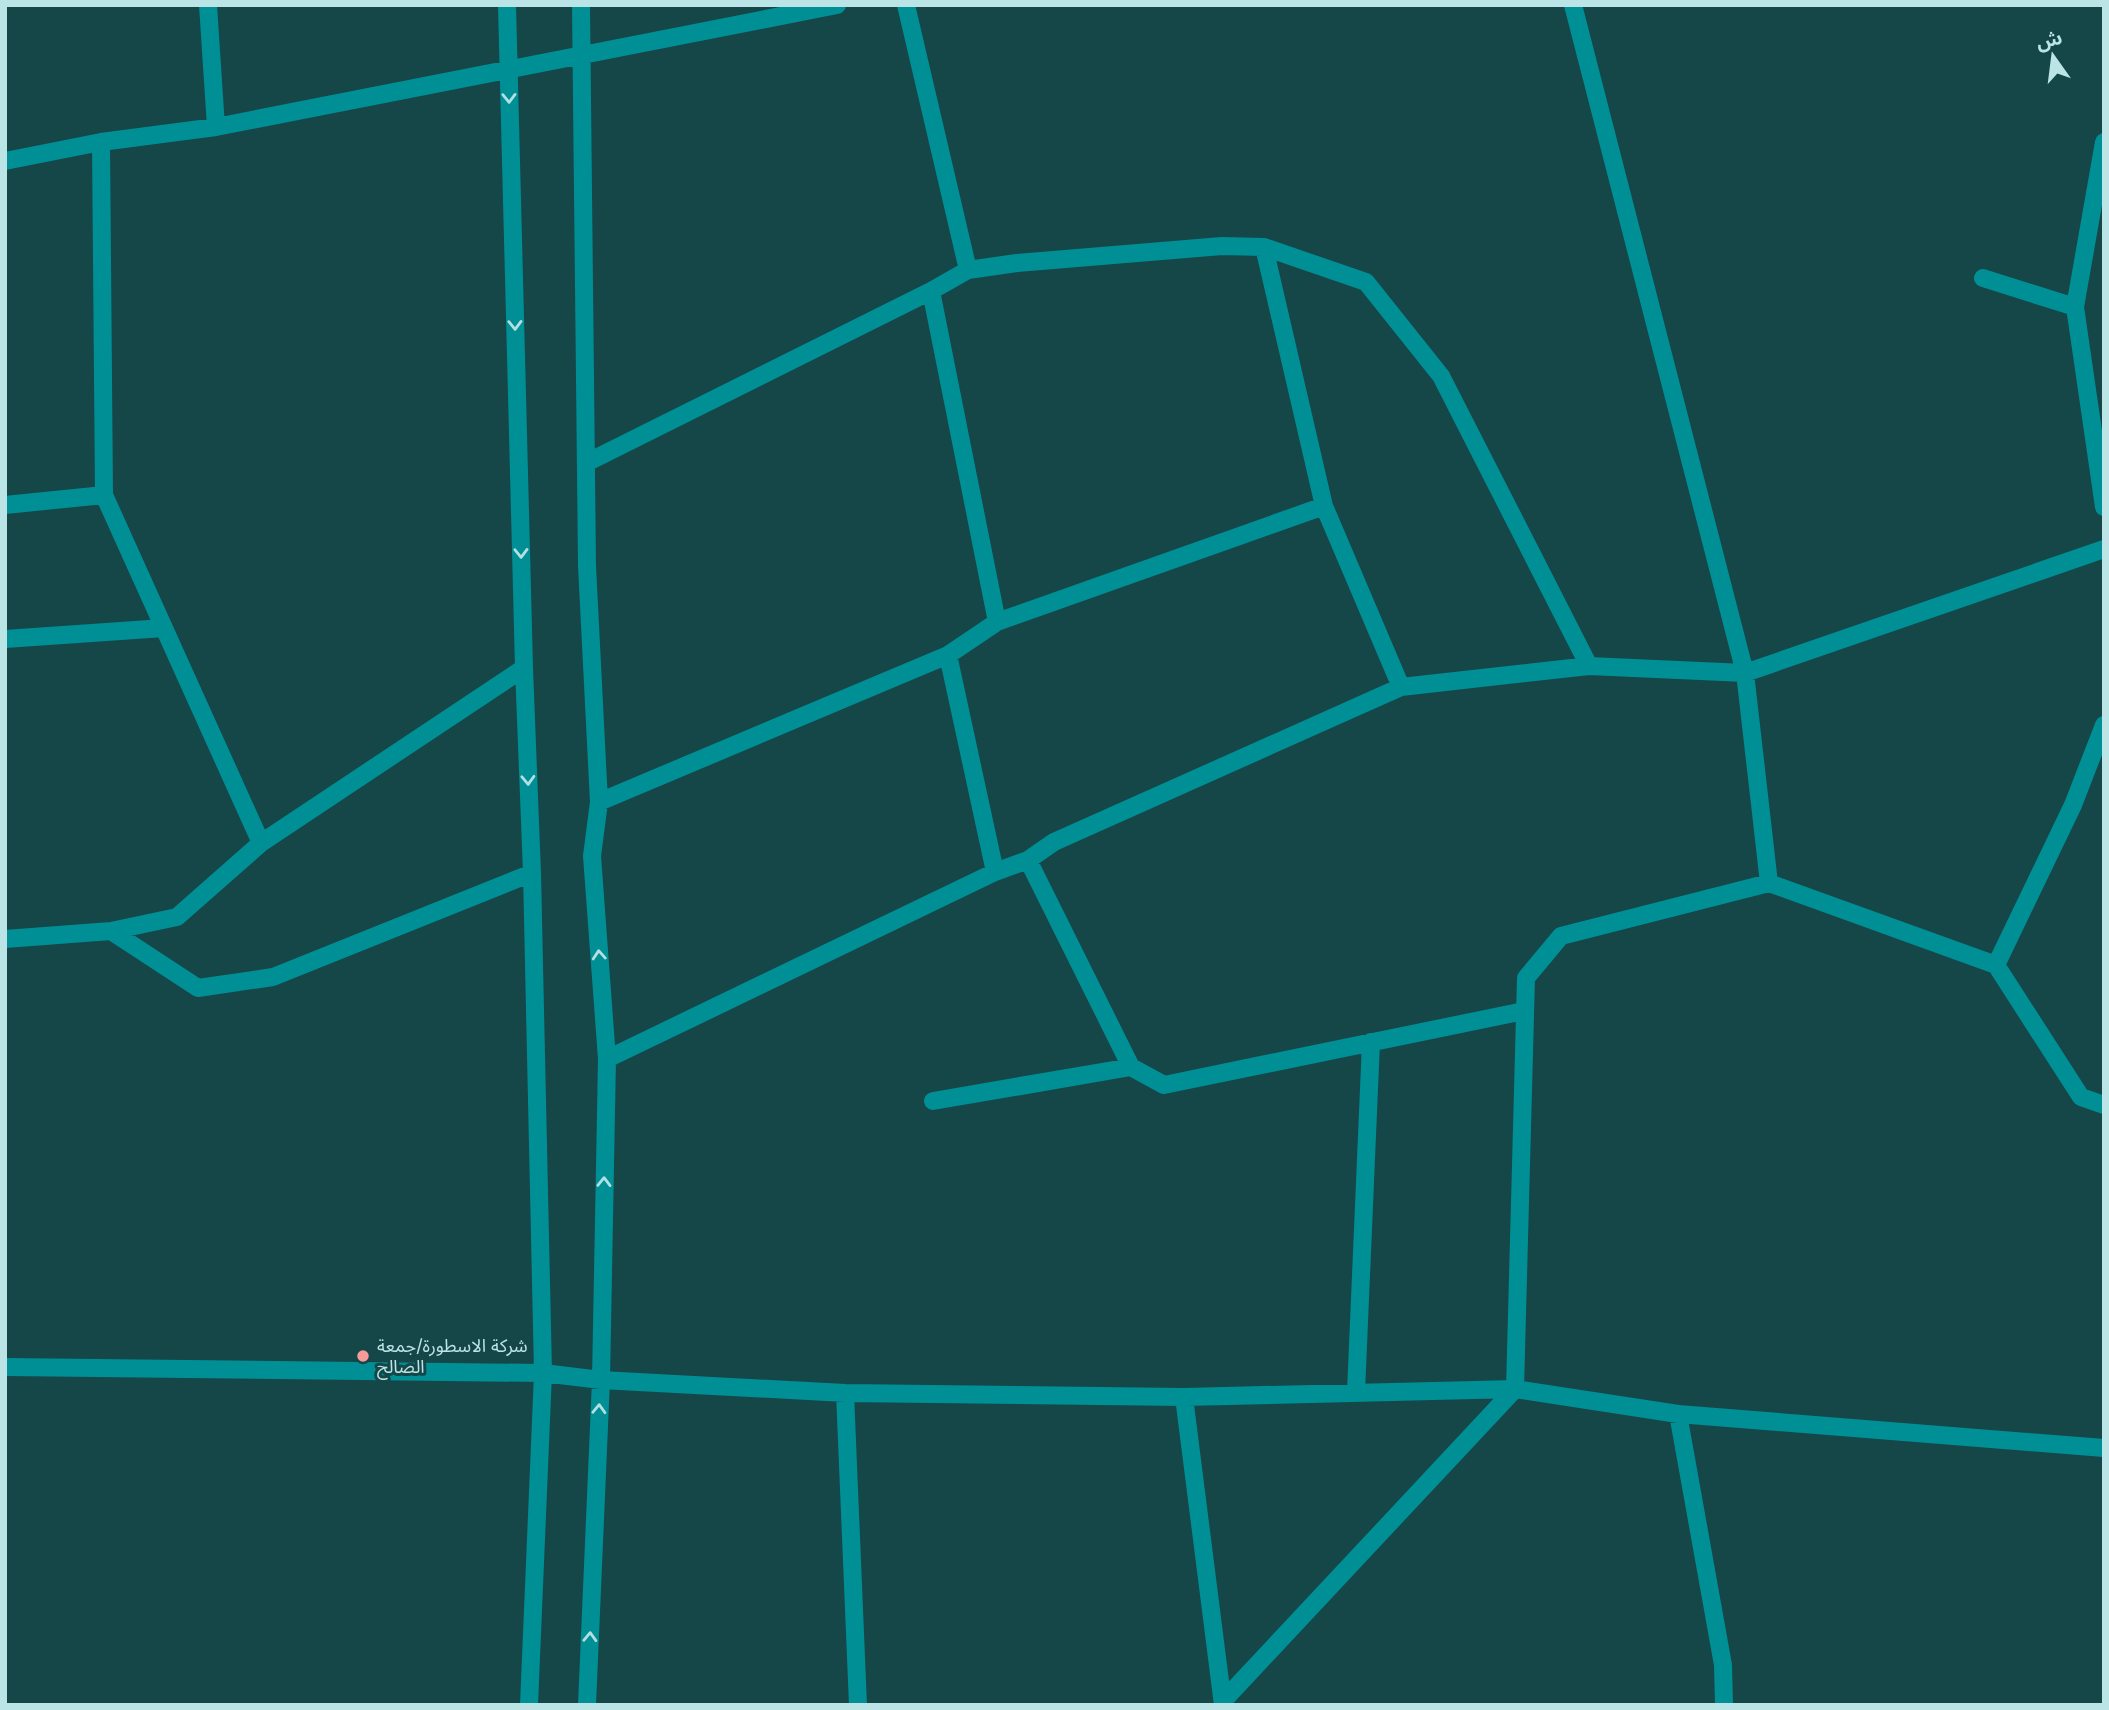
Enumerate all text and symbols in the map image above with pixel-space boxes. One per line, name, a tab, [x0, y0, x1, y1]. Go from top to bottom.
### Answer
north arrow	[2018, 21, 2088, 91]
text: ش	[2034, 26, 2064, 54]
one-way arrow	[502, 93, 517, 104]
one-way arrow	[507, 321, 523, 331]
one-way arrow	[513, 548, 529, 559]
one-way arrow	[521, 775, 536, 786]
one-way arrow	[592, 949, 607, 960]
one-way arrow	[597, 1176, 612, 1187]
place label: شركة الاسطورة/جمعة الصالح	[377, 1335, 528, 1380]
marker: شركة الاسطورة/جمعة الصالح	[355, 1348, 371, 1364]
one-way arrow	[592, 1404, 607, 1415]
one-way arrow	[582, 1631, 597, 1642]

